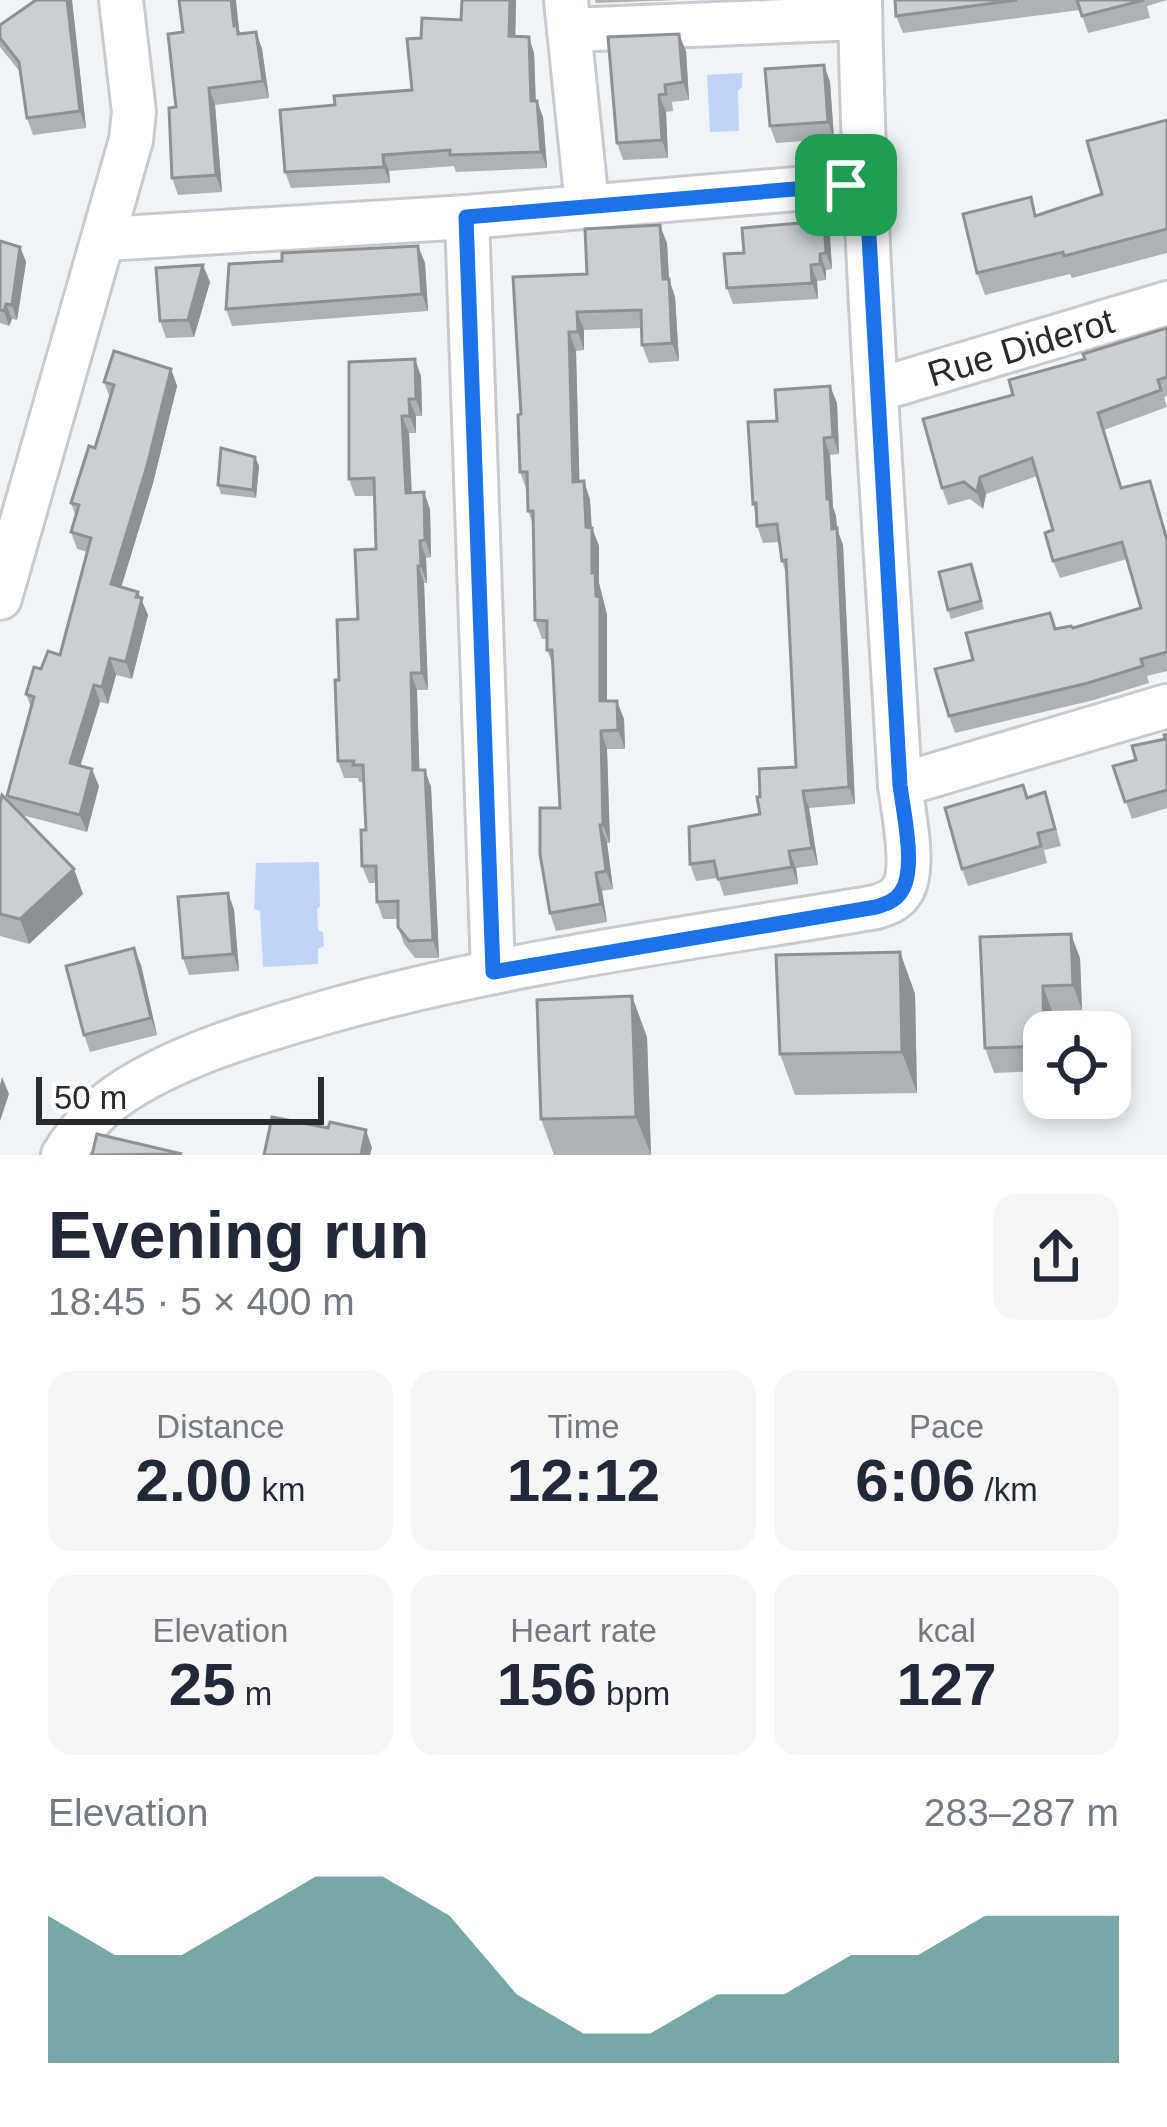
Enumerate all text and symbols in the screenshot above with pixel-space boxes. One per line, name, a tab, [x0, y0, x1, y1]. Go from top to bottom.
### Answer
pin	[795, 134, 897, 236]
icon: arrive	[813, 152, 879, 218]
street label: Rue Diderot	[923, 300, 1119, 394]
map controls	[1023, 1011, 1131, 1119]
button: locate	[1023, 1011, 1131, 1119]
scale bar	[36, 1071, 324, 1124]
text: 50 m	[54, 1079, 127, 1116]
button: share	[993, 1194, 1119, 1320]
text: Evening run	[48, 1198, 429, 1272]
text: 18:45 · 5 × 400 m	[48, 1280, 355, 1323]
text: Distance	[156, 1408, 285, 1445]
text: Time	[547, 1408, 620, 1445]
text: Pace	[909, 1408, 984, 1445]
text: 2.00	[136, 1447, 252, 1514]
text: 12:12	[507, 1447, 660, 1514]
text: 6:06	[855, 1447, 975, 1514]
text: km	[252, 1471, 305, 1508]
text: /km	[975, 1471, 1038, 1508]
text: Elevation	[153, 1612, 288, 1649]
text: Heart rate	[510, 1612, 657, 1649]
text: kcal	[917, 1612, 976, 1649]
text: 25	[169, 1651, 236, 1718]
text: 156	[497, 1651, 597, 1718]
text: 127	[896, 1651, 997, 1718]
text: m	[236, 1675, 272, 1712]
text: bpm	[597, 1675, 670, 1712]
text: Elevation	[48, 1791, 208, 1834]
text: 283–287 m	[924, 1791, 1119, 1834]

